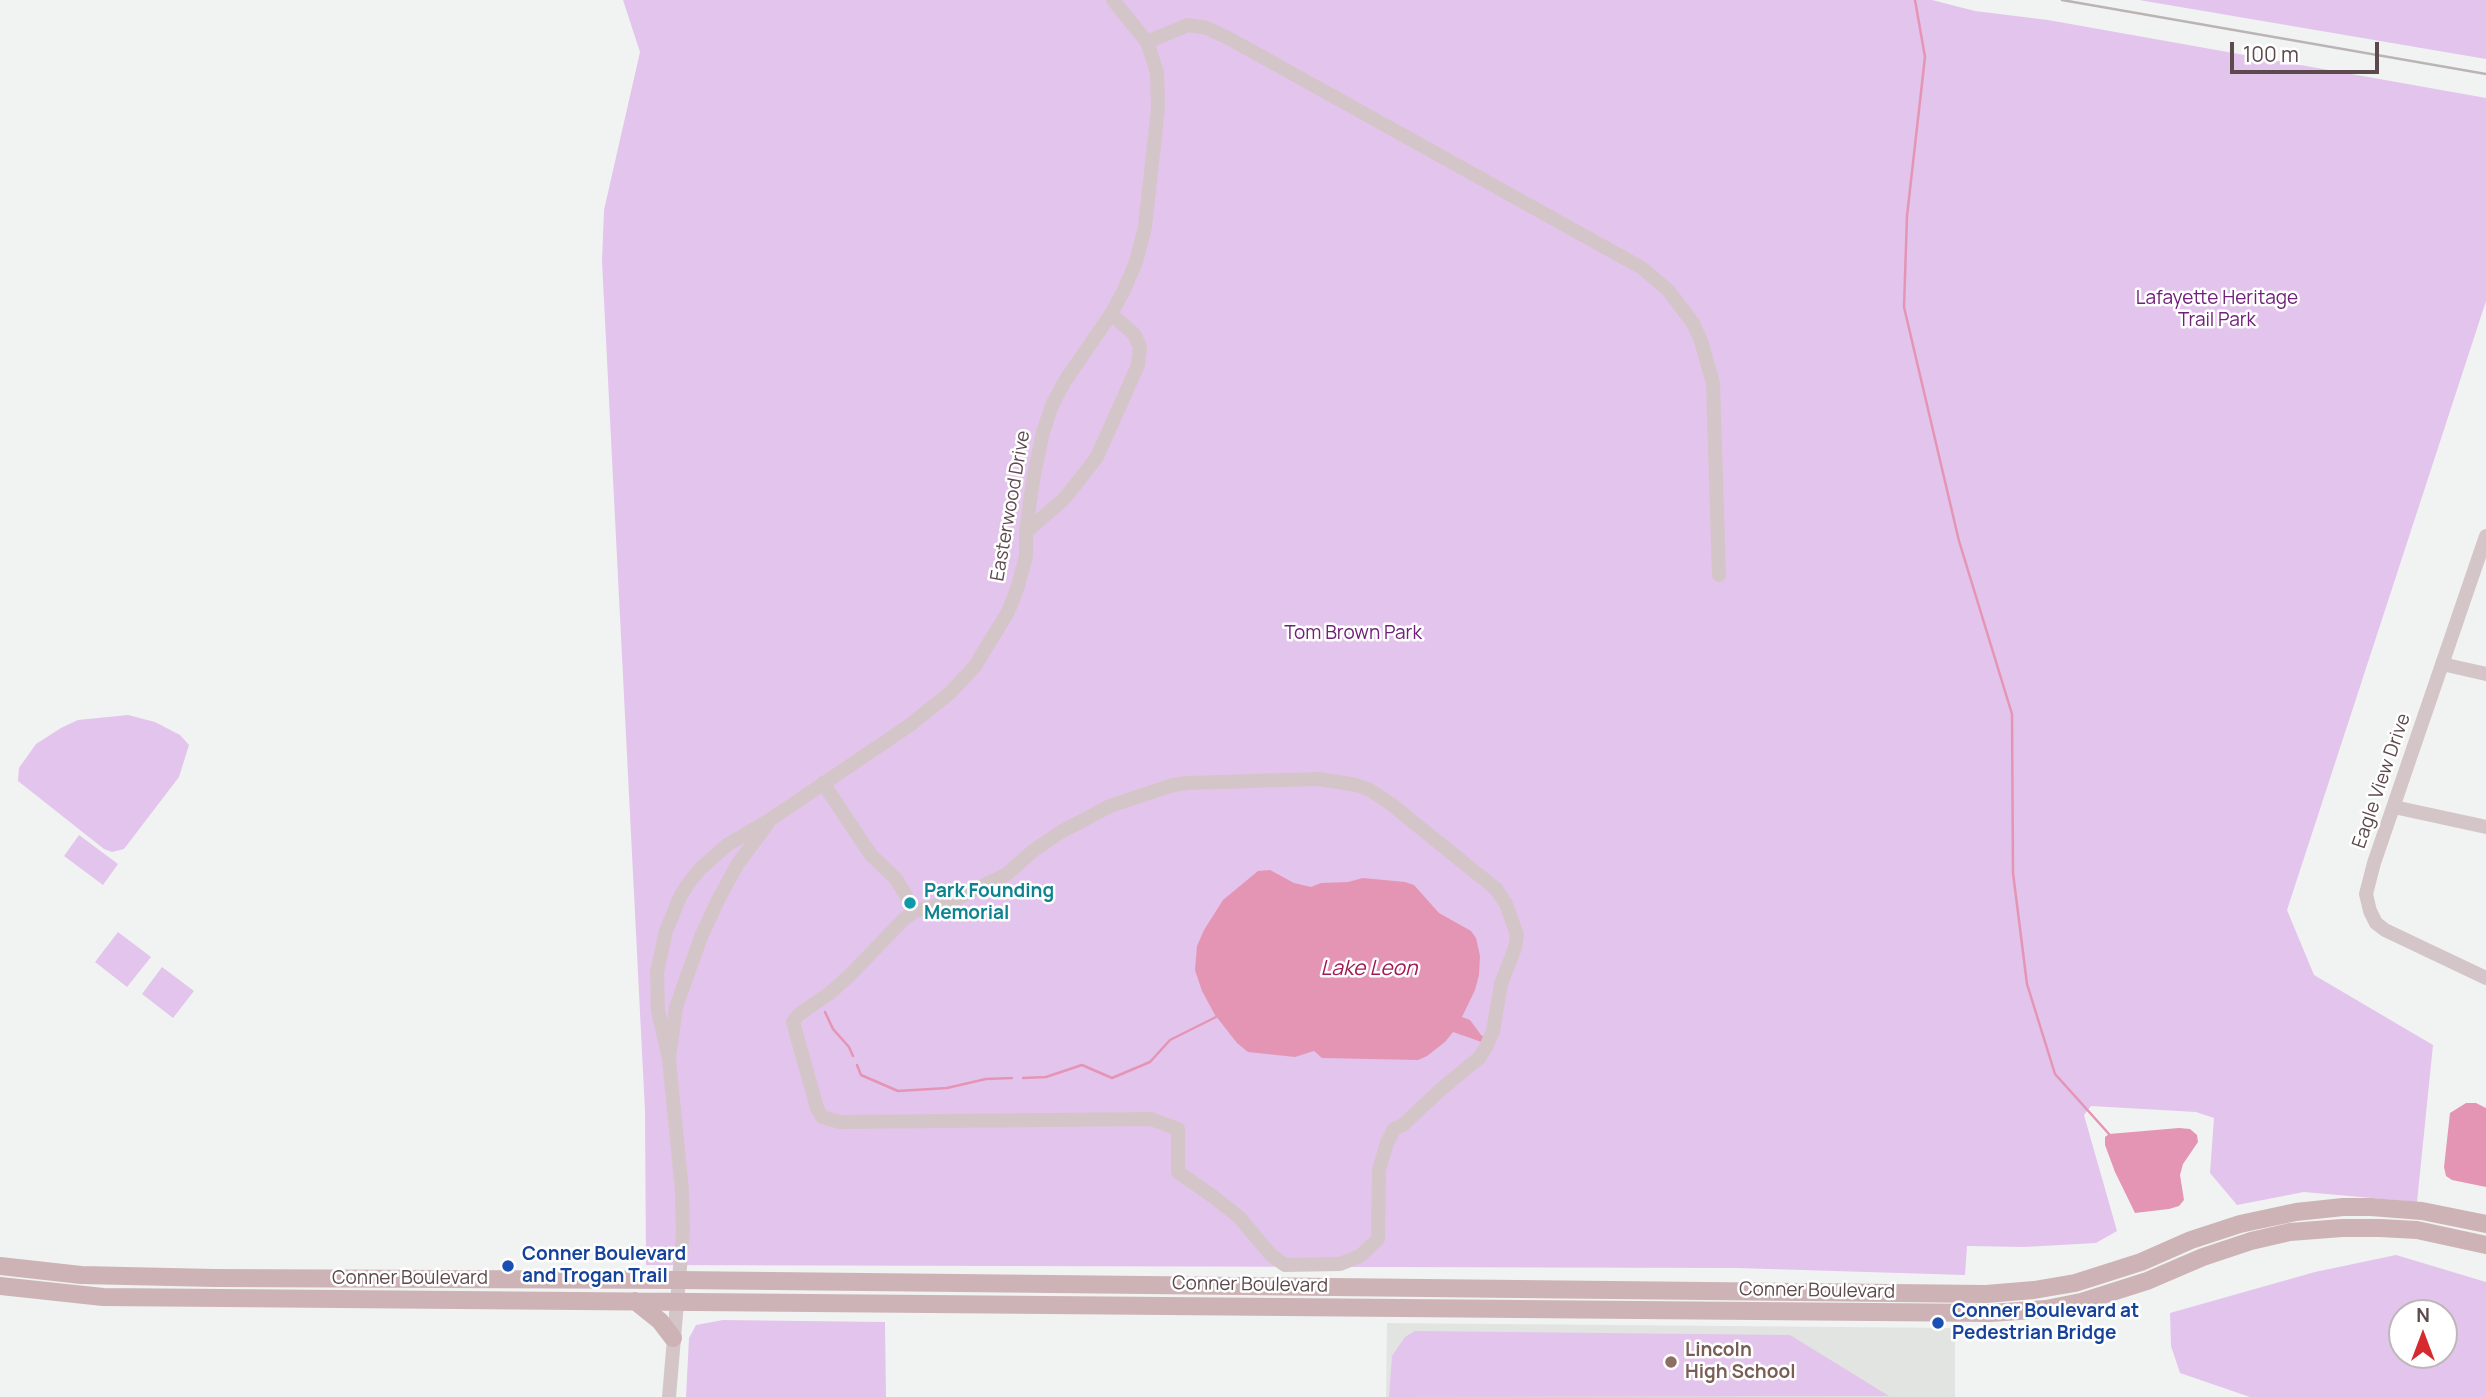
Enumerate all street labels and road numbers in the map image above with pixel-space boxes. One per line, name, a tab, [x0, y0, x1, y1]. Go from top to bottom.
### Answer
street label: Easterwood Drive	[987, 429, 1035, 583]
street label: Eagle View Drive	[2348, 711, 2416, 851]
street label: Conner Boulevard	[332, 1268, 488, 1290]
street label: Conner Boulevard	[1172, 1272, 1328, 1298]
street label: Conner Boulevard	[1739, 1278, 1895, 1304]

